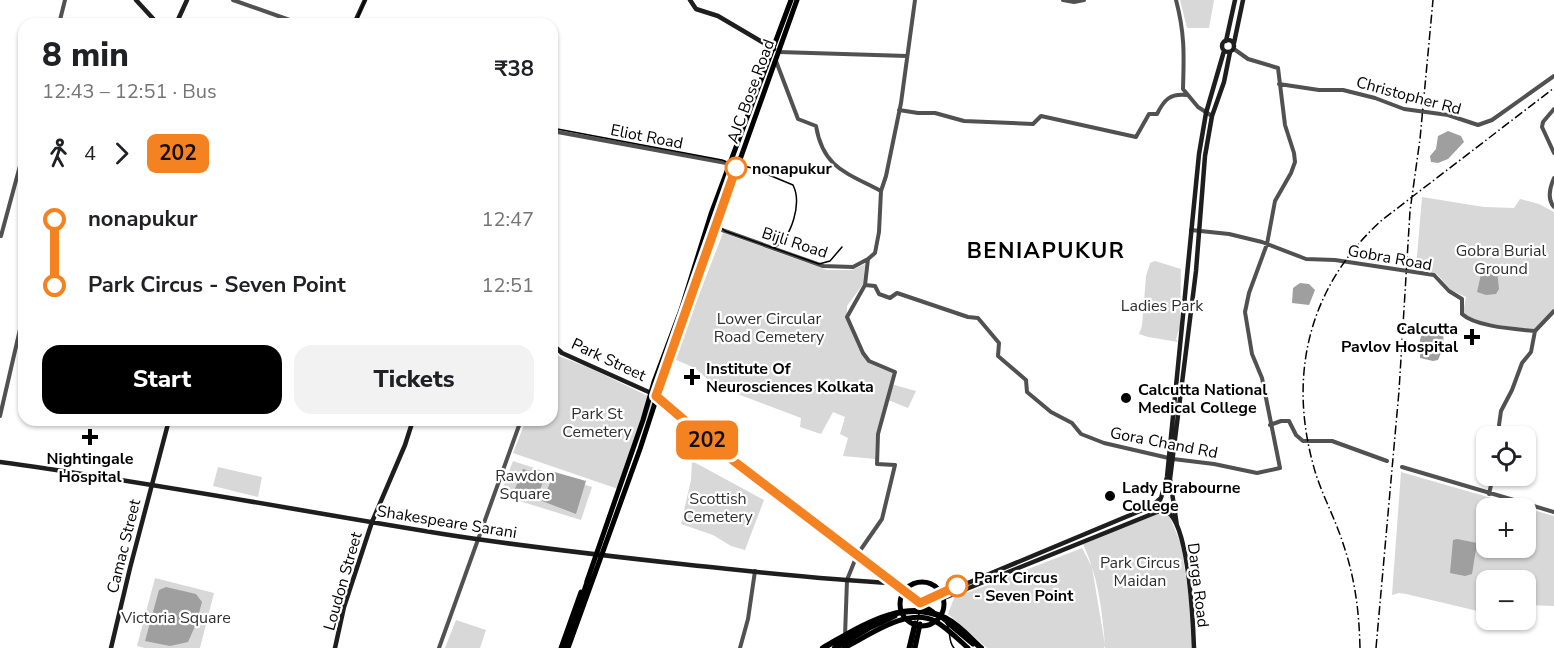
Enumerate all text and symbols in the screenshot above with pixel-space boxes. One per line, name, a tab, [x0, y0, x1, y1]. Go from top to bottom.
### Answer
text: 8 min	[42, 33, 129, 78]
street label: AJC Bose Road	[722, 36, 780, 146]
text: ₹38	[494, 54, 534, 84]
street label: Christopher Rd	[1354, 71, 1464, 121]
text: 12:43 – 12:51 · Bus	[42, 78, 217, 105]
street label: Eliot Road	[609, 119, 685, 155]
icon: walk	[42, 137, 75, 170]
icon: forward	[105, 137, 138, 170]
text: 202	[159, 139, 197, 167]
text: 4	[84, 140, 96, 167]
marker: nonapukur	[725, 157, 747, 179]
place label: nonapukur	[752, 158, 832, 180]
text: nonapukur	[88, 204, 198, 234]
text: 12:47	[481, 206, 534, 233]
street label: Bijli Road	[759, 222, 830, 264]
district label: BENIAPUKUR	[967, 236, 1125, 266]
street label: Gobra Road	[1346, 240, 1434, 276]
park label: Gobra Burial Ground	[1456, 240, 1547, 280]
text: Park Circus - Seven Point	[88, 270, 346, 300]
text: 12:51	[481, 272, 534, 299]
park label: Ladies Park	[1121, 295, 1204, 317]
park label: Lower Circular Road Cemetery	[714, 308, 825, 348]
place label: Calcutta Pavlov Hospital	[1341, 318, 1458, 358]
marker: Calcutta Pavlov Hospital	[1463, 328, 1481, 346]
street label: Park Street	[568, 333, 650, 387]
button: Start	[42, 345, 282, 414]
button: Tickets	[294, 345, 534, 414]
place label: Institute Of Neurosciences Kolkata	[706, 358, 874, 398]
marker: Institute Of Neurosciences Kolkata	[683, 368, 701, 386]
place label: Calcutta National Medical College	[1138, 379, 1267, 419]
marker: Calcutta National Medical College	[1119, 391, 1133, 405]
park label: Park St Cemetery	[562, 403, 632, 443]
line badge: 202	[672, 420, 742, 460]
street label: Gora Chand Rd	[1108, 422, 1220, 464]
text: 202	[688, 426, 726, 454]
map controls	[1476, 426, 1536, 630]
button: locate	[1476, 426, 1536, 486]
marker: Nightingale Hospital	[81, 428, 99, 446]
place label: Nightingale Hospital	[47, 448, 134, 488]
park label: Rawdon Square	[495, 465, 555, 505]
place label: Lady Brabourne College	[1122, 477, 1241, 517]
park label: Scottish Cemetery	[683, 488, 753, 528]
marker: Lady Brabourne College	[1103, 489, 1117, 503]
street label: Camac Street	[102, 496, 146, 596]
button: +	[1476, 498, 1536, 558]
street label: Shakespeare Sarani	[375, 500, 518, 544]
street label: Loudon Street	[318, 529, 368, 633]
street label: Darga Road	[1182, 542, 1214, 629]
park label: Park Circus Maidan	[1100, 552, 1180, 592]
place label: Park Circus - Seven Point	[974, 567, 1074, 607]
button: −	[1476, 570, 1536, 630]
marker: Park Circus - Seven Point	[946, 575, 968, 597]
park label: Victoria Square	[120, 607, 231, 629]

